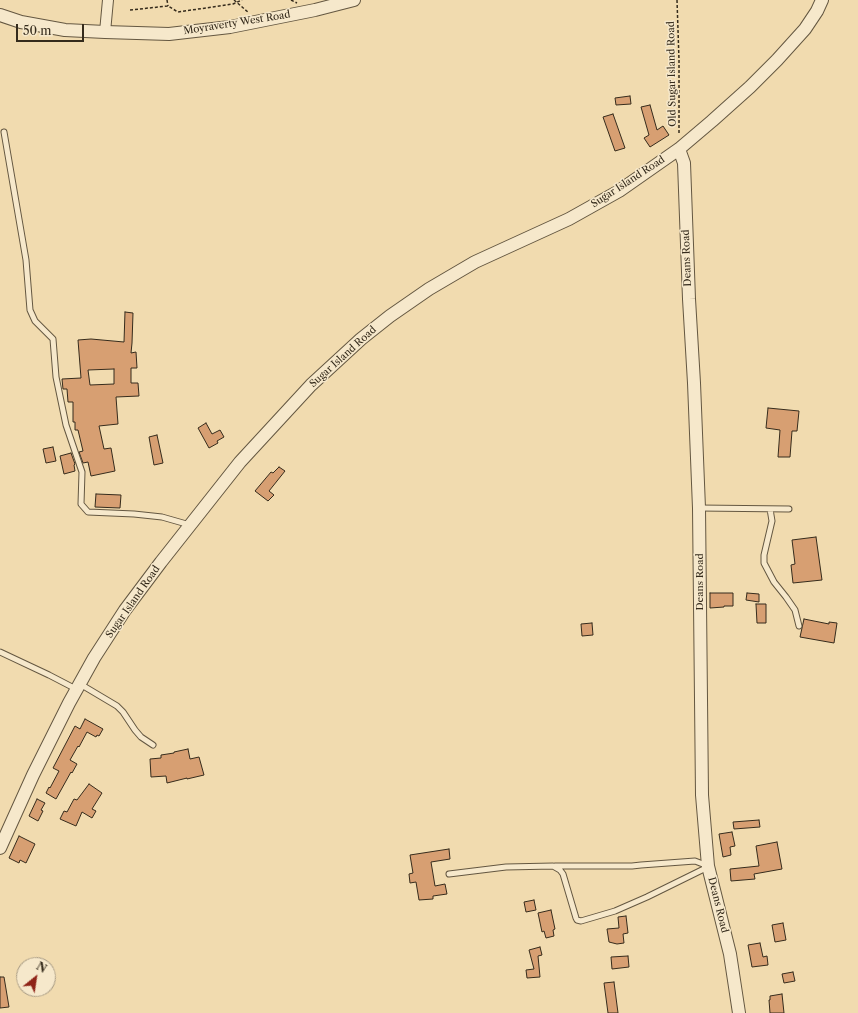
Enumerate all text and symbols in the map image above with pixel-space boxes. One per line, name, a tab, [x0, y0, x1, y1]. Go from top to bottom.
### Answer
street label: Moyraverty West Road	[183, 9, 291, 37]
scale bar	[18, 16, 86, 42]
street label: Old Sugar Island Road	[665, 21, 679, 127]
text: 50 m	[23, 23, 52, 38]
street label: Sugar Island Road	[589, 154, 667, 210]
street label: Deans Road	[680, 229, 694, 287]
street label: Sugar Island Road	[307, 324, 379, 390]
street label: Deans Road	[694, 554, 706, 610]
street label: Sugar Island Road	[104, 564, 162, 640]
street label: Deans Road	[705, 876, 731, 934]
north arrow	[16, 957, 56, 997]
text: N	[34, 959, 49, 976]

